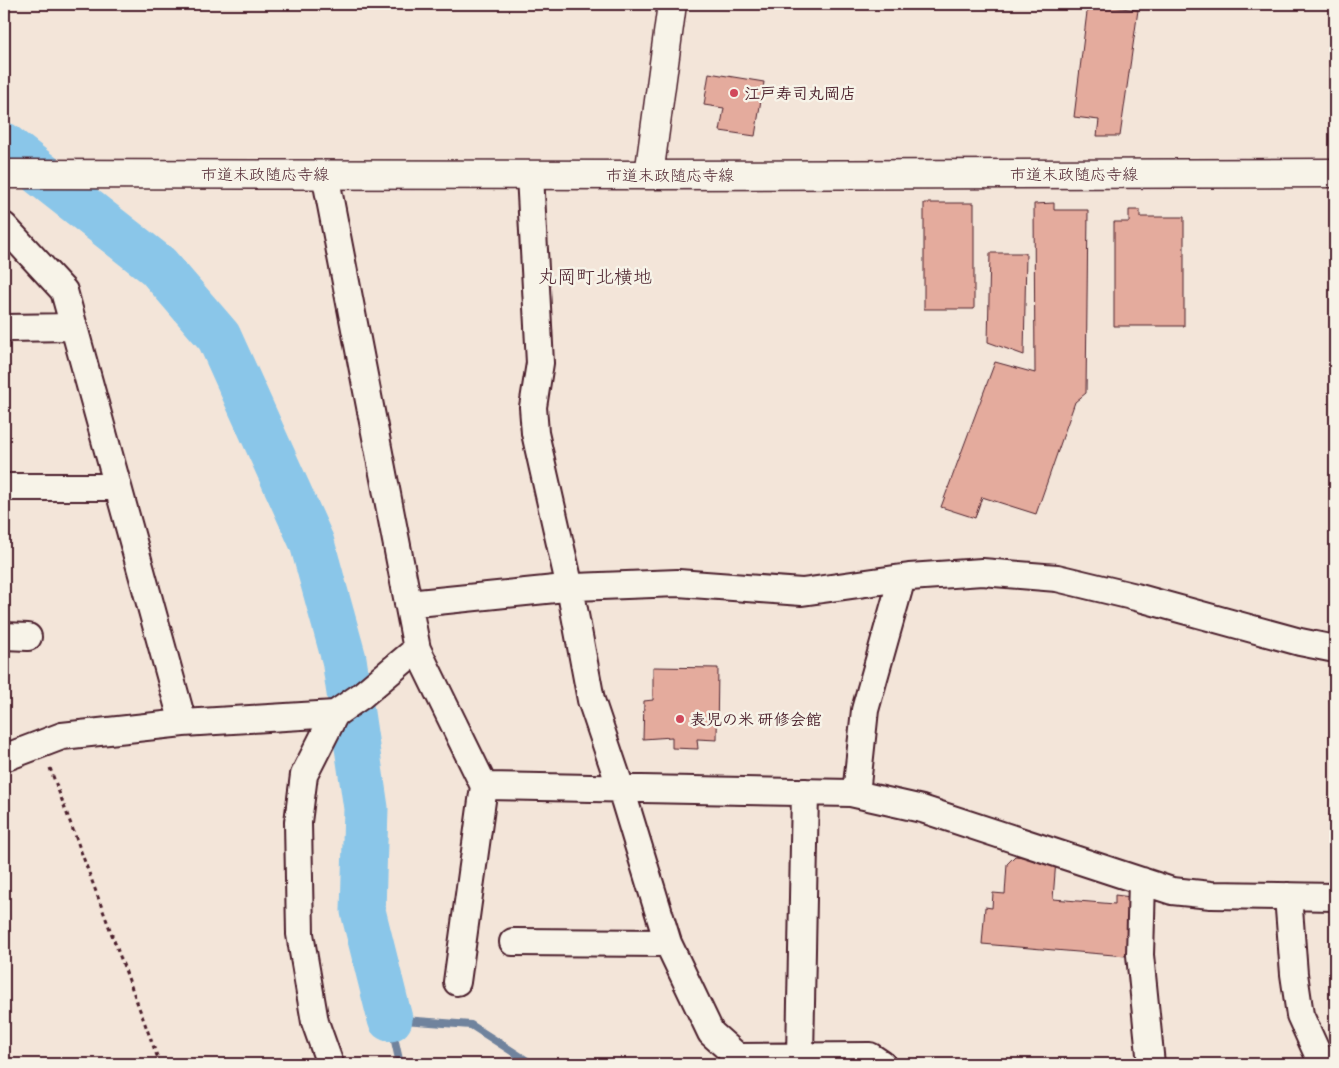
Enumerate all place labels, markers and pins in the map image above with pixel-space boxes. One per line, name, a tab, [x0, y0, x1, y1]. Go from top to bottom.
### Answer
place label: 江戸寿司丸岡店	[744, 84, 856, 107]
marker: 江戸寿司丸岡店	[728, 87, 740, 99]
place label: 表児の米 研修会館	[690, 710, 822, 733]
marker: 表児の米 研修会館	[674, 713, 686, 725]

